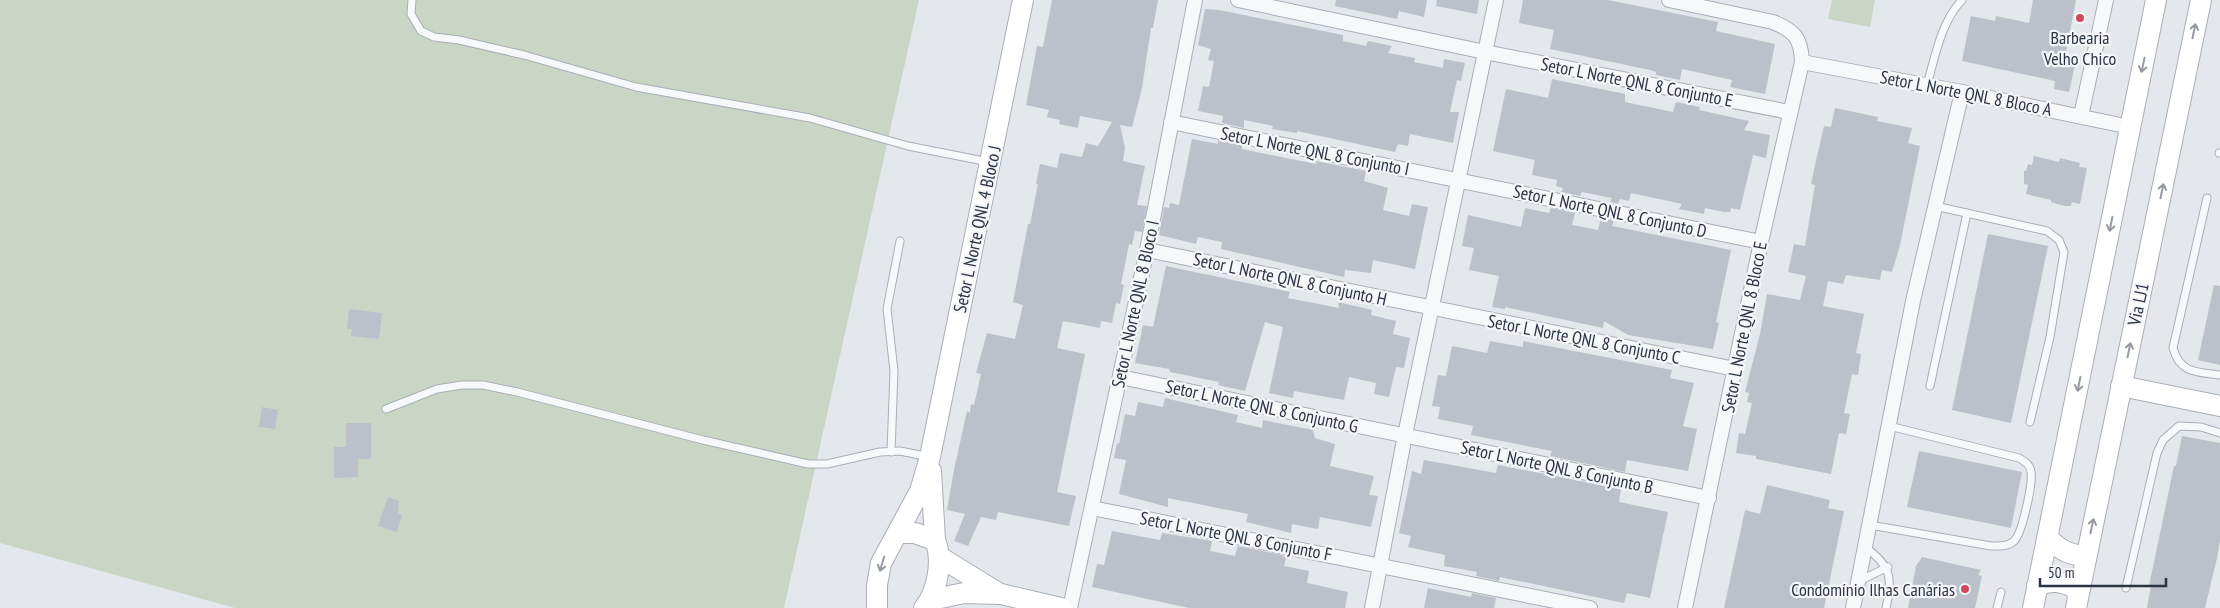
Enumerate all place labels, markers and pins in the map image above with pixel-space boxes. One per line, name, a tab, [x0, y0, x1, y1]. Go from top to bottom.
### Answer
marker: Barbearia Velho Chico	[2074, 12, 2086, 24]
place label: Barbearia Velho Chico	[2043, 26, 2116, 70]
place label: Condomínio Ilhas Canárias	[1791, 578, 1955, 601]
marker: Condomínio Ilhas Canárias	[1959, 583, 1971, 595]

